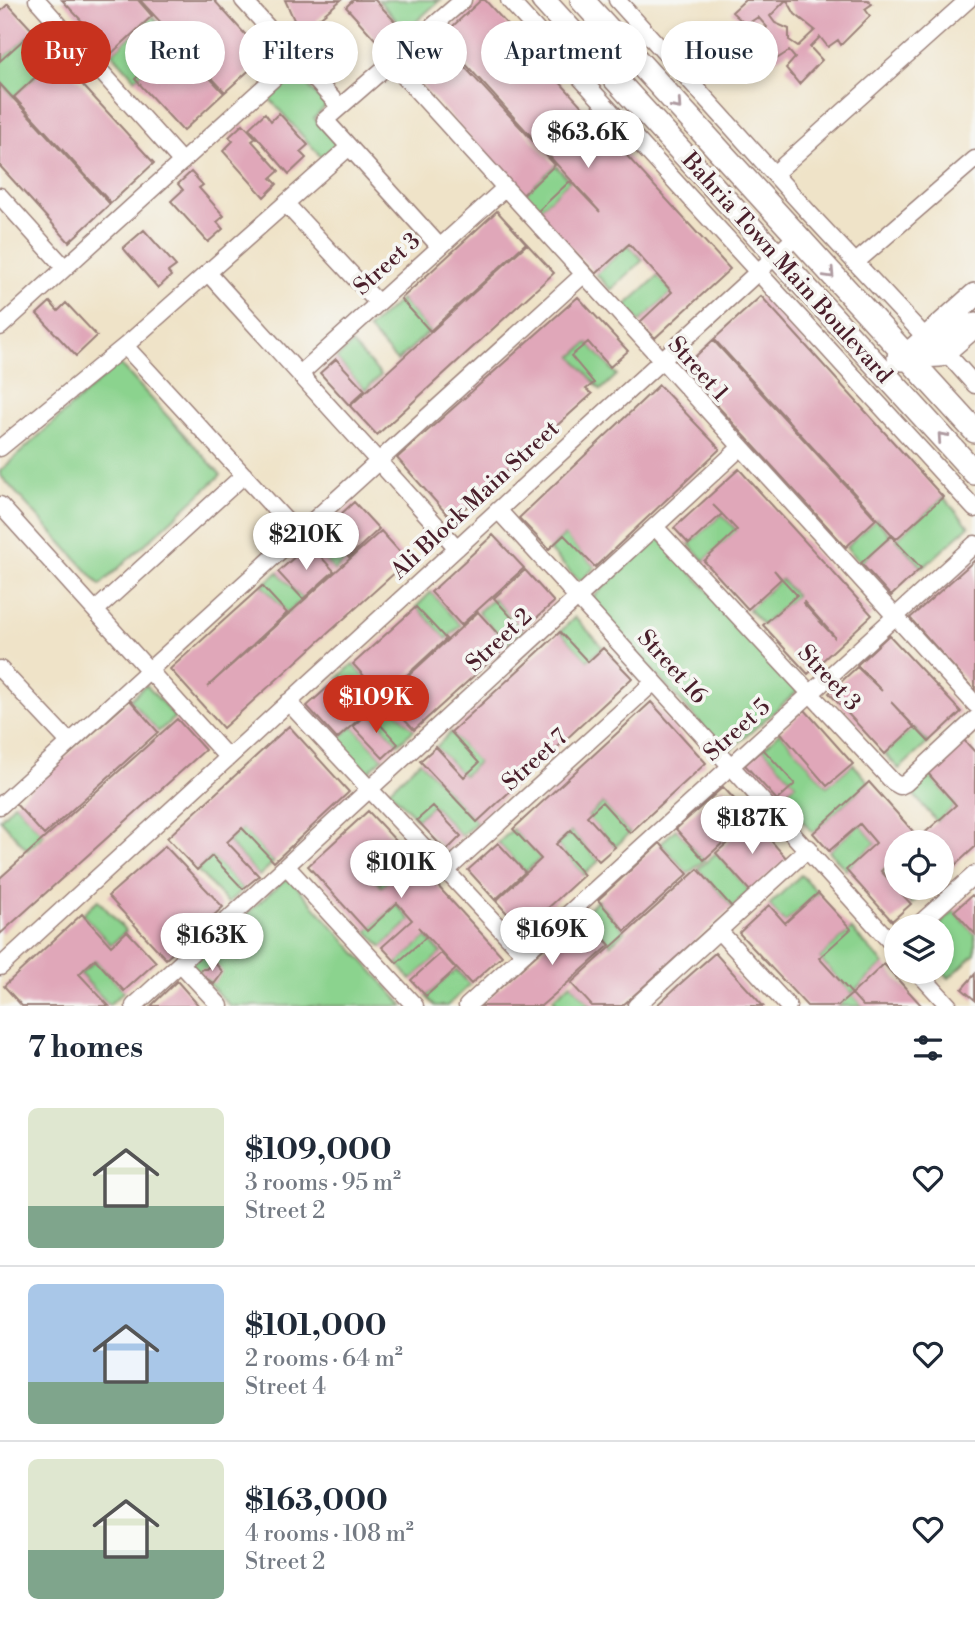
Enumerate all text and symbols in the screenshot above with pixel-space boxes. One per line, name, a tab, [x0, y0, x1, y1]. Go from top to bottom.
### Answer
chip: Buy	[21, 21, 111, 84]
chip: Rent	[125, 21, 225, 84]
chip: Filters	[239, 21, 358, 84]
chip: New	[372, 21, 467, 84]
chip: Apartment	[481, 21, 647, 84]
chip: House	[661, 21, 778, 84]
one-way arrow	[669, 97, 682, 110]
pin: $63.6K	[531, 110, 645, 170]
text: $63.6K	[547, 119, 629, 147]
street label: Bahria Town Main Boulevard	[675, 146, 898, 389]
street label: Street 3	[348, 227, 426, 301]
one-way arrow	[822, 266, 834, 279]
street label: Street 1	[662, 331, 734, 407]
street label: Ali Block Main Street	[384, 415, 565, 586]
one-way arrow	[938, 432, 950, 445]
pin: $210K	[257, 512, 355, 572]
text: $210K	[269, 521, 343, 549]
street label: Street 2	[460, 602, 538, 678]
street label: Street 16	[631, 624, 713, 710]
street label: Street 3	[792, 639, 866, 717]
pin: $109K	[327, 676, 425, 735]
text: $109K	[339, 684, 413, 712]
street label: Street 5	[698, 693, 776, 767]
street label: Street 7	[496, 723, 574, 797]
pin: $187K	[703, 796, 801, 856]
text: $187K	[717, 805, 787, 833]
map controls	[884, 830, 954, 984]
button: locate	[884, 830, 954, 900]
pin: $101K	[352, 841, 450, 900]
text: $101K	[366, 849, 436, 877]
pin: $169K	[503, 908, 601, 967]
pin: $163K	[163, 914, 261, 973]
button: layers	[884, 914, 954, 984]
text: $169K	[516, 916, 588, 944]
text: $163K	[177, 922, 247, 950]
text: 7 homes	[28, 1029, 143, 1067]
icon: filters	[909, 1029, 947, 1067]
text: $109,000	[245, 1131, 392, 1169]
icon: home	[84, 1136, 168, 1220]
icon: heart	[909, 1159, 947, 1197]
text: 3 rooms · 95 m²	[245, 1169, 401, 1197]
text: Street 2	[245, 1197, 325, 1225]
text: $101,000	[245, 1307, 387, 1345]
icon: home	[84, 1312, 168, 1396]
icon: heart	[909, 1335, 947, 1373]
text: 2 rooms · 64 m²	[245, 1345, 403, 1373]
text: Street 4	[245, 1373, 326, 1401]
text: $163,000	[245, 1482, 388, 1520]
icon: home	[84, 1487, 168, 1571]
icon: heart	[909, 1510, 947, 1548]
text: 4 rooms · 108 m²	[245, 1520, 414, 1548]
text: Street 2	[245, 1548, 325, 1576]

